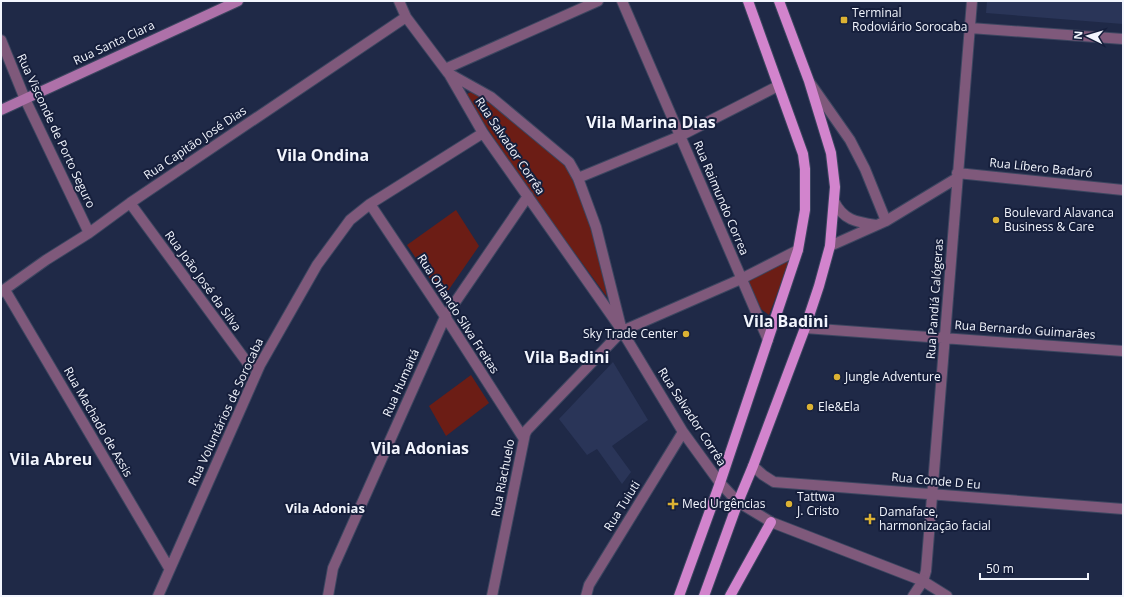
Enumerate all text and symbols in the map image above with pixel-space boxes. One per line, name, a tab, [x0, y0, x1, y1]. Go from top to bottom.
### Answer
place label: Terminal Rodoviário Sorocaba	[852, 4, 968, 35]
marker: Terminal Rodoviário Sorocaba	[839, 15, 849, 25]
street label: Rua Santa Clara	[70, 16, 157, 69]
north arrow	[1068, 16, 1108, 56]
text: N	[1070, 30, 1085, 40]
street label: Rua Visconde de Porto Seguro	[13, 51, 100, 211]
street label: Rua Salvador Corrêa	[471, 94, 549, 198]
street label: Rua Capitão José Dias	[140, 102, 250, 183]
district label: Vila Marina Dias	[586, 111, 716, 133]
street label: Rua Raimundo Correa	[690, 138, 753, 258]
district label: Vila Ondina	[277, 144, 369, 166]
street label: Rua Líbero Badaró	[989, 154, 1094, 181]
place label: Boulevard Alavanca Business & Care	[1004, 204, 1114, 235]
marker: Boulevard Alavanca Business & Care	[991, 215, 1001, 225]
street label: Rua João José da Silva	[161, 227, 246, 334]
street label: Rua Pandiá Calógeras	[922, 238, 947, 360]
street label: Rua Orlando Silva Freitas	[413, 251, 504, 377]
district label: Vila Badini	[744, 310, 828, 332]
street label: Rua Bernardo Guimarães	[954, 316, 1096, 343]
place label: Sky Trade Center	[583, 325, 678, 342]
marker: Sky Trade Center	[681, 329, 691, 339]
street label: Rua Voluntários de Sorocaba	[184, 335, 267, 488]
street label: Rua Humaitá	[378, 346, 423, 419]
district label: Vila Badini	[525, 346, 609, 368]
street label: Rua Machado de Assis	[60, 364, 137, 480]
street label: Rua Salvador Corrêa	[654, 364, 731, 469]
place label: Jungle Adventure	[844, 368, 941, 385]
marker: Jungle Adventure	[832, 372, 842, 382]
place label: Ele&Ela	[818, 398, 860, 415]
marker: Ele&Ela	[805, 402, 815, 412]
district label: Vila Adonias	[371, 437, 469, 459]
street label: Rua Riachuelo	[487, 437, 518, 518]
district label: Vila Abreu	[10, 448, 92, 470]
street label: Rua Conde D Eu	[891, 468, 981, 493]
street label: Rua Tuiuti	[599, 477, 644, 534]
place label: Tattwa J. Cristo	[796, 488, 839, 519]
place label: Med Urgências	[682, 495, 766, 512]
marker: Med Urgências	[667, 498, 679, 510]
district label: Vila Adonias	[285, 499, 365, 517]
marker: Tattwa J. Cristo	[784, 499, 794, 509]
place label: Damaface, harmonização facial	[879, 503, 991, 534]
marker: Damaface, harmonização facial	[864, 513, 876, 525]
scale bar	[980, 555, 1088, 581]
text: 50 m	[986, 560, 1014, 577]

